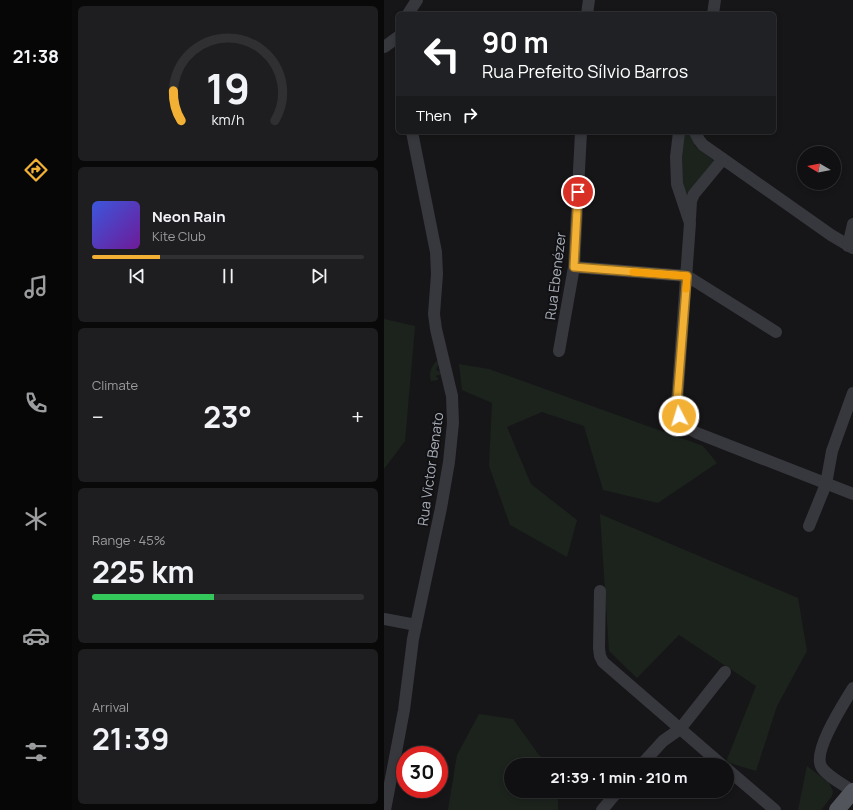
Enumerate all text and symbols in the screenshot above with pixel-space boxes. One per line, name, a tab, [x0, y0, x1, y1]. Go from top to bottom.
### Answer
text: 90 m	[482, 23, 549, 61]
icon: left	[416, 28, 468, 80]
text: 21:38	[13, 44, 59, 68]
text: Rua Prefeito Sílvio Barros	[482, 59, 688, 83]
text: 19	[206, 60, 250, 116]
icon: right	[459, 104, 481, 126]
text: Then	[416, 105, 451, 126]
text: km/h	[211, 110, 245, 129]
north arrow	[797, 146, 841, 190]
map controls	[797, 146, 841, 190]
icon: directions	[22, 156, 50, 184]
pin	[561, 175, 595, 209]
icon: arrive	[567, 181, 589, 203]
text: Neon Rain	[152, 206, 226, 227]
text: Kite Club	[152, 227, 206, 245]
street label: Rua Ebenézer	[540, 231, 570, 321]
icon: previous	[126, 265, 148, 287]
icon: pause	[217, 265, 239, 287]
icon: next	[308, 265, 330, 287]
icon: music	[22, 273, 50, 301]
text: Climate	[92, 376, 138, 394]
icon: phone	[22, 389, 50, 417]
position arrow	[658, 395, 700, 437]
text: 23°	[203, 396, 252, 437]
text: −	[92, 402, 104, 432]
text: +	[351, 402, 364, 432]
street label: Rua Victor Benato	[413, 411, 447, 527]
icon: climate	[22, 505, 50, 533]
text: Range · 45%	[92, 531, 165, 549]
text: 225 km	[92, 551, 194, 592]
icon: car	[22, 622, 50, 650]
text: Arrival	[92, 698, 129, 716]
text: 21:39	[92, 718, 169, 759]
icon: filters	[22, 738, 50, 766]
speed limit sign: 30	[396, 746, 448, 798]
text: 21:39 · 1 min · 210 m	[550, 767, 688, 788]

